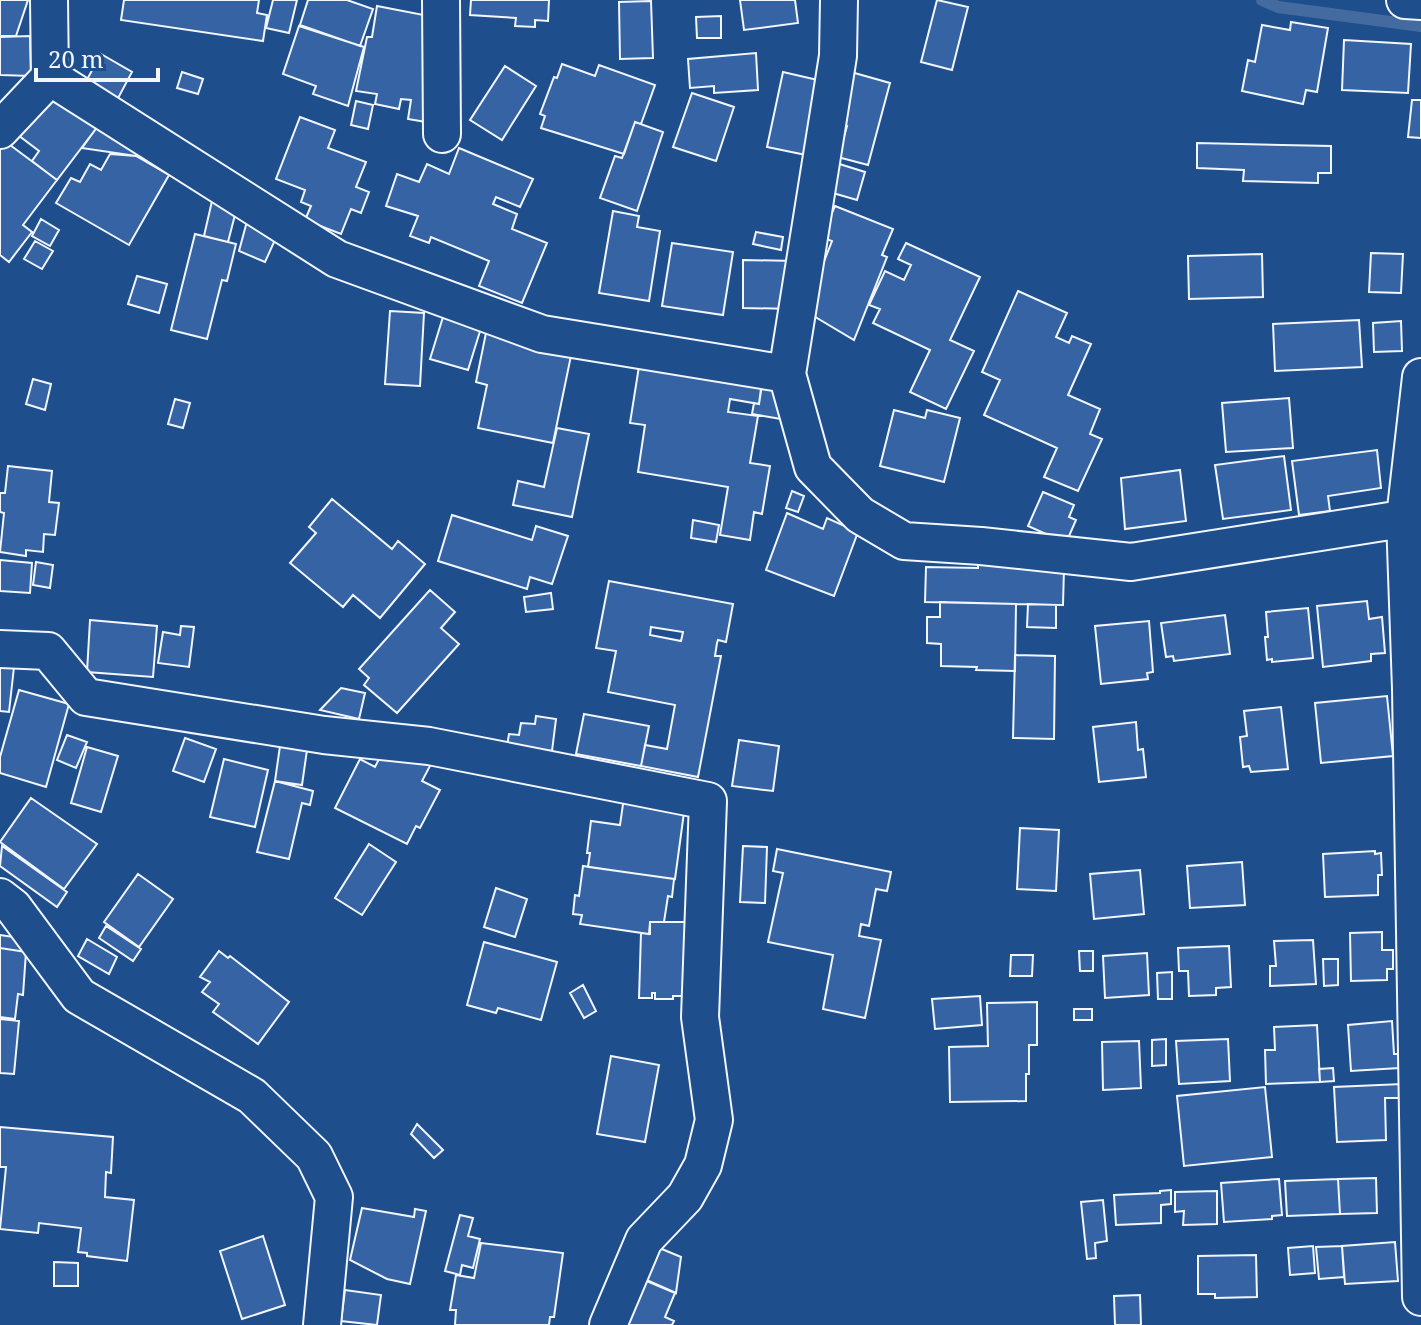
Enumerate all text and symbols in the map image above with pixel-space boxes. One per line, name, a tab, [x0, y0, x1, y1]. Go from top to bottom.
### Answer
scale bar	[36, 32, 158, 82]
text: 20 m	[48, 42, 104, 75]

